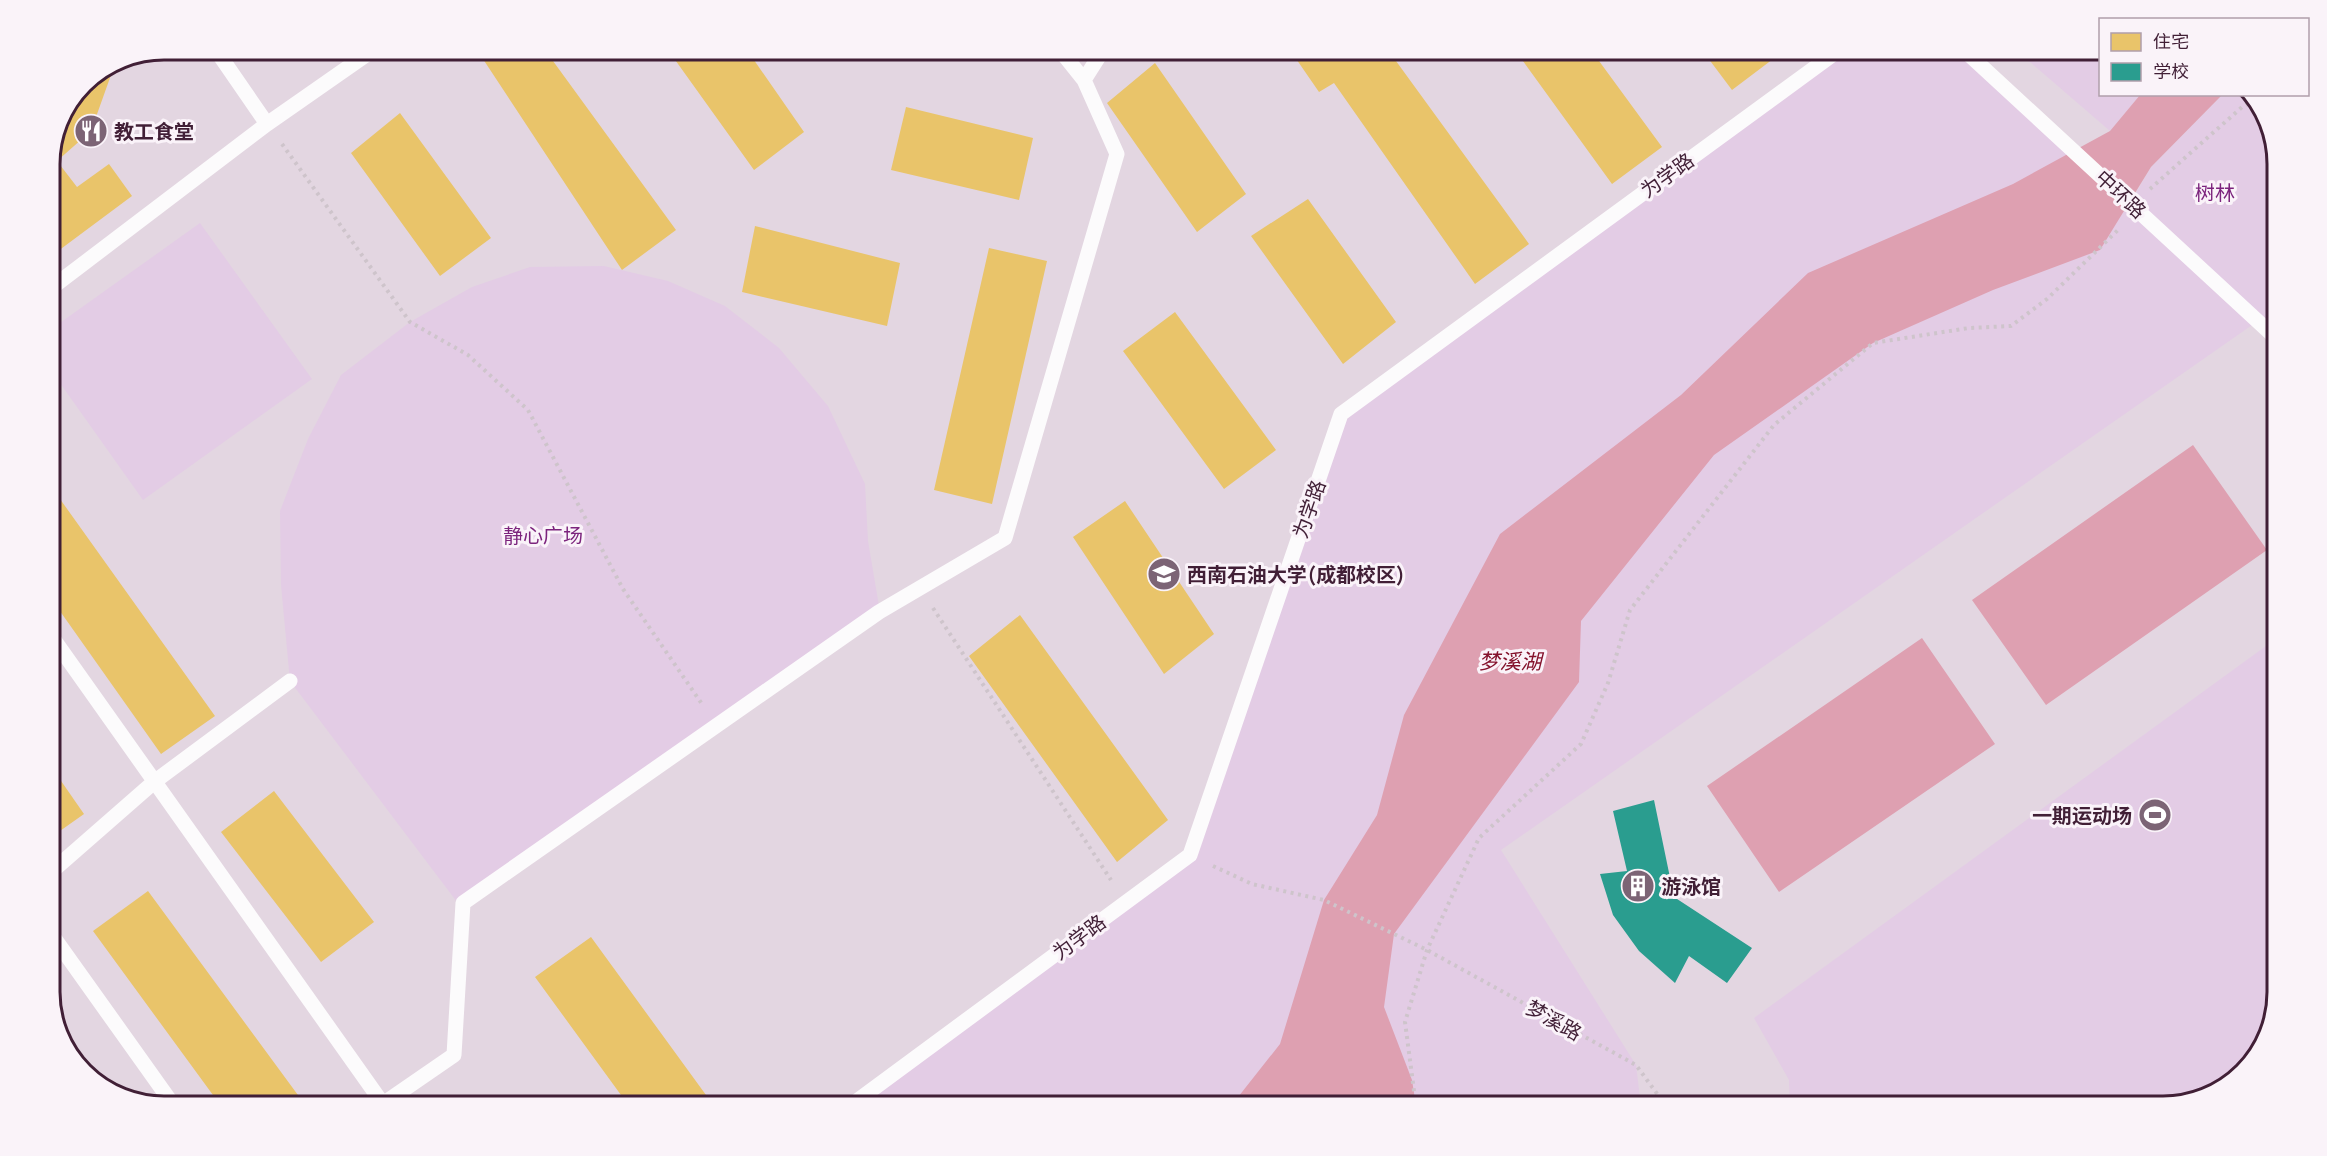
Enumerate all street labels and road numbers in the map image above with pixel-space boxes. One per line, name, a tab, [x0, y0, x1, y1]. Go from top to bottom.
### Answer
street label: 为学路	[1635, 146, 1699, 204]
street label: 中环路	[2090, 164, 2152, 224]
street label: 为学路	[1286, 476, 1332, 542]
street label: 为学路	[1047, 908, 1111, 966]
street label: 梦溪路	[1521, 994, 1587, 1046]

